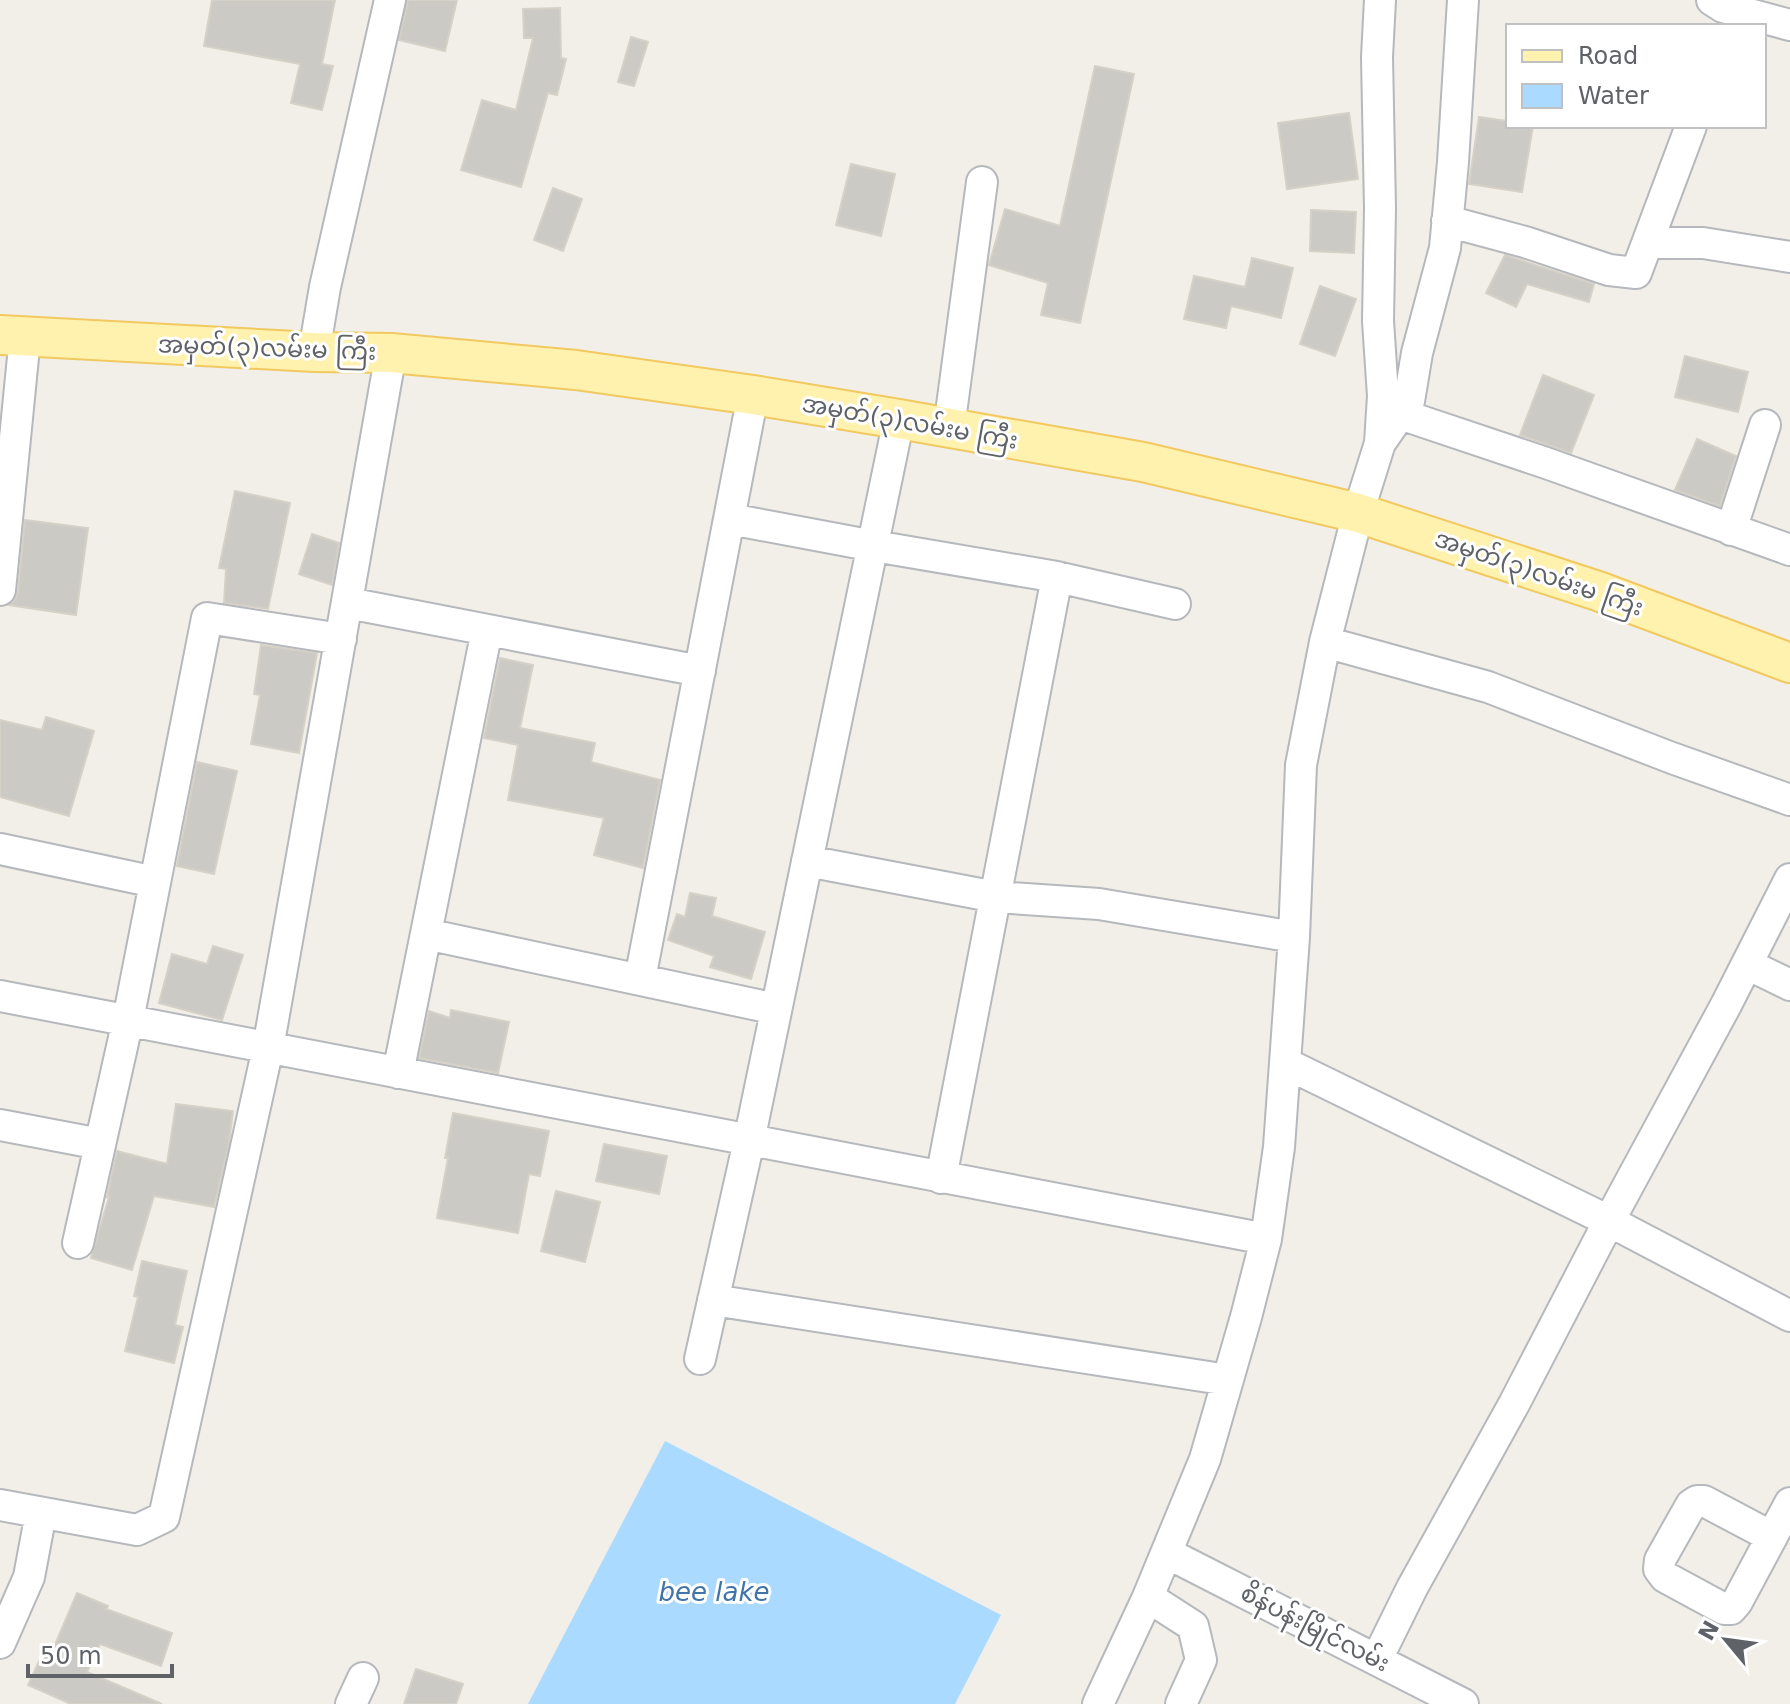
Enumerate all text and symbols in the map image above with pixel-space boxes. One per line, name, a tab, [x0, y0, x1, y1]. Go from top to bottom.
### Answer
legend	[1506, 24, 1766, 128]
text: Road	[1578, 42, 1638, 70]
text: Water	[1578, 82, 1649, 110]
street label: အမှတ်(၃)လမ်းမ ကြီး	[157, 328, 377, 371]
street label: အမှတ်(၃)လမ်းမ ကြီး	[799, 387, 1020, 460]
street label: အမှတ်(၃)လမ်းမ ကြီး	[1429, 522, 1648, 627]
water label: bee lake	[659, 1577, 769, 1607]
street label: စိန်ပန်းမြိုင်လမ်း	[1234, 1577, 1395, 1682]
north arrow	[1686, 1600, 1766, 1680]
text: N	[1694, 1616, 1724, 1645]
scale bar	[28, 1628, 172, 1678]
text: 50 m	[40, 1642, 102, 1670]

